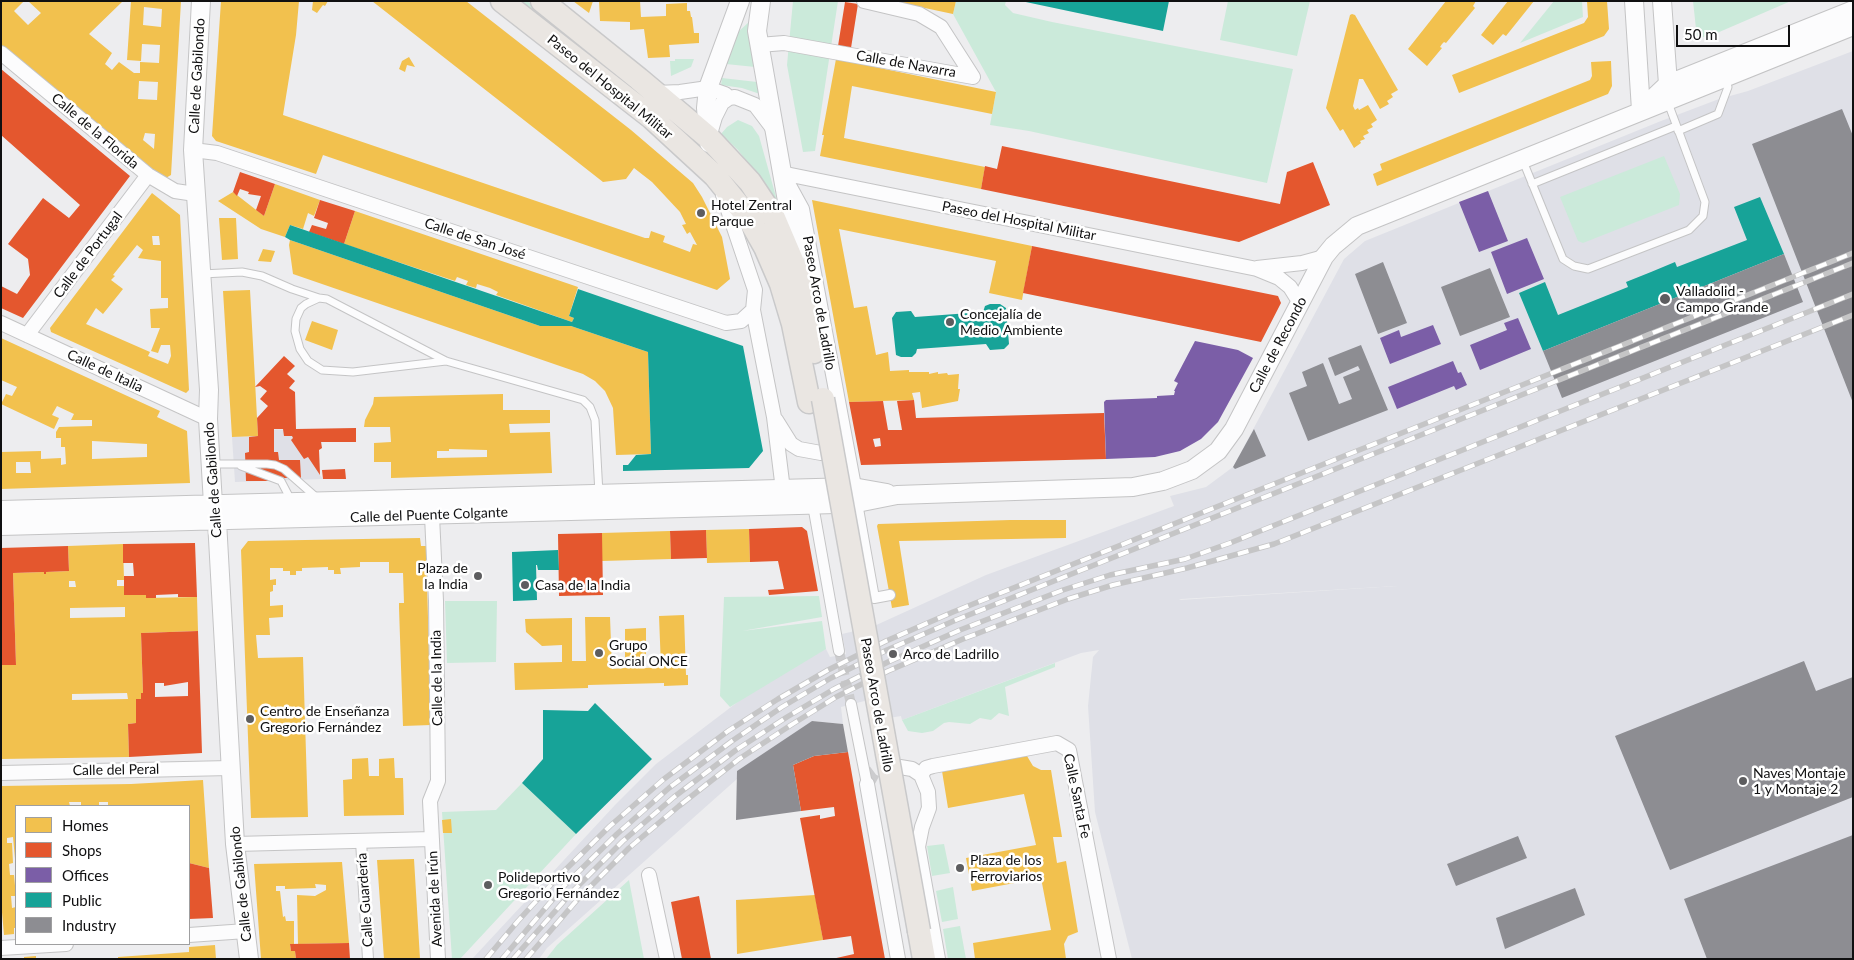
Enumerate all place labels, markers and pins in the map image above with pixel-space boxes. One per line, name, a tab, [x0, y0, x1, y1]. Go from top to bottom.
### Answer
place label: Hotel Zentral Parque	[711, 197, 792, 230]
marker: Hotel Zentral Parque	[695, 207, 707, 219]
place label: Valladolid - Campo Grande	[1676, 283, 1768, 316]
marker: Valladolid - Campo Grande	[1658, 292, 1672, 306]
place label: Concejalía de Medio Ambiente	[960, 306, 1063, 338]
marker: Concejalía de Medio Ambiente	[944, 316, 956, 328]
place label: Plaza de la India	[417, 560, 468, 592]
marker: Plaza de la India	[472, 570, 484, 582]
place label: Casa de la India	[535, 577, 630, 593]
marker: Casa de la India	[519, 579, 531, 591]
place label: Grupo Social ONCE	[609, 637, 688, 670]
place label: Arco de Ladrillo	[903, 646, 999, 662]
marker: Grupo Social ONCE	[593, 647, 605, 659]
marker: Arco de Ladrillo	[887, 648, 899, 660]
place label: Centro de Enseñanza Gregorio Fernández	[260, 703, 390, 736]
marker: Centro de Enseñanza Gregorio Fernández	[244, 713, 256, 725]
place label: Naves Montaje 1 y Montaje 2	[1753, 765, 1846, 798]
marker: Naves Montaje 1 y Montaje 2	[1737, 775, 1749, 787]
place label: Plaza de los Ferroviarios	[970, 852, 1042, 884]
marker: Plaza de los Ferroviarios	[954, 862, 966, 874]
place label: Polideportivo Gregorio Fernández	[498, 869, 619, 902]
marker: Polideportivo Gregorio Fernández	[482, 879, 494, 891]

